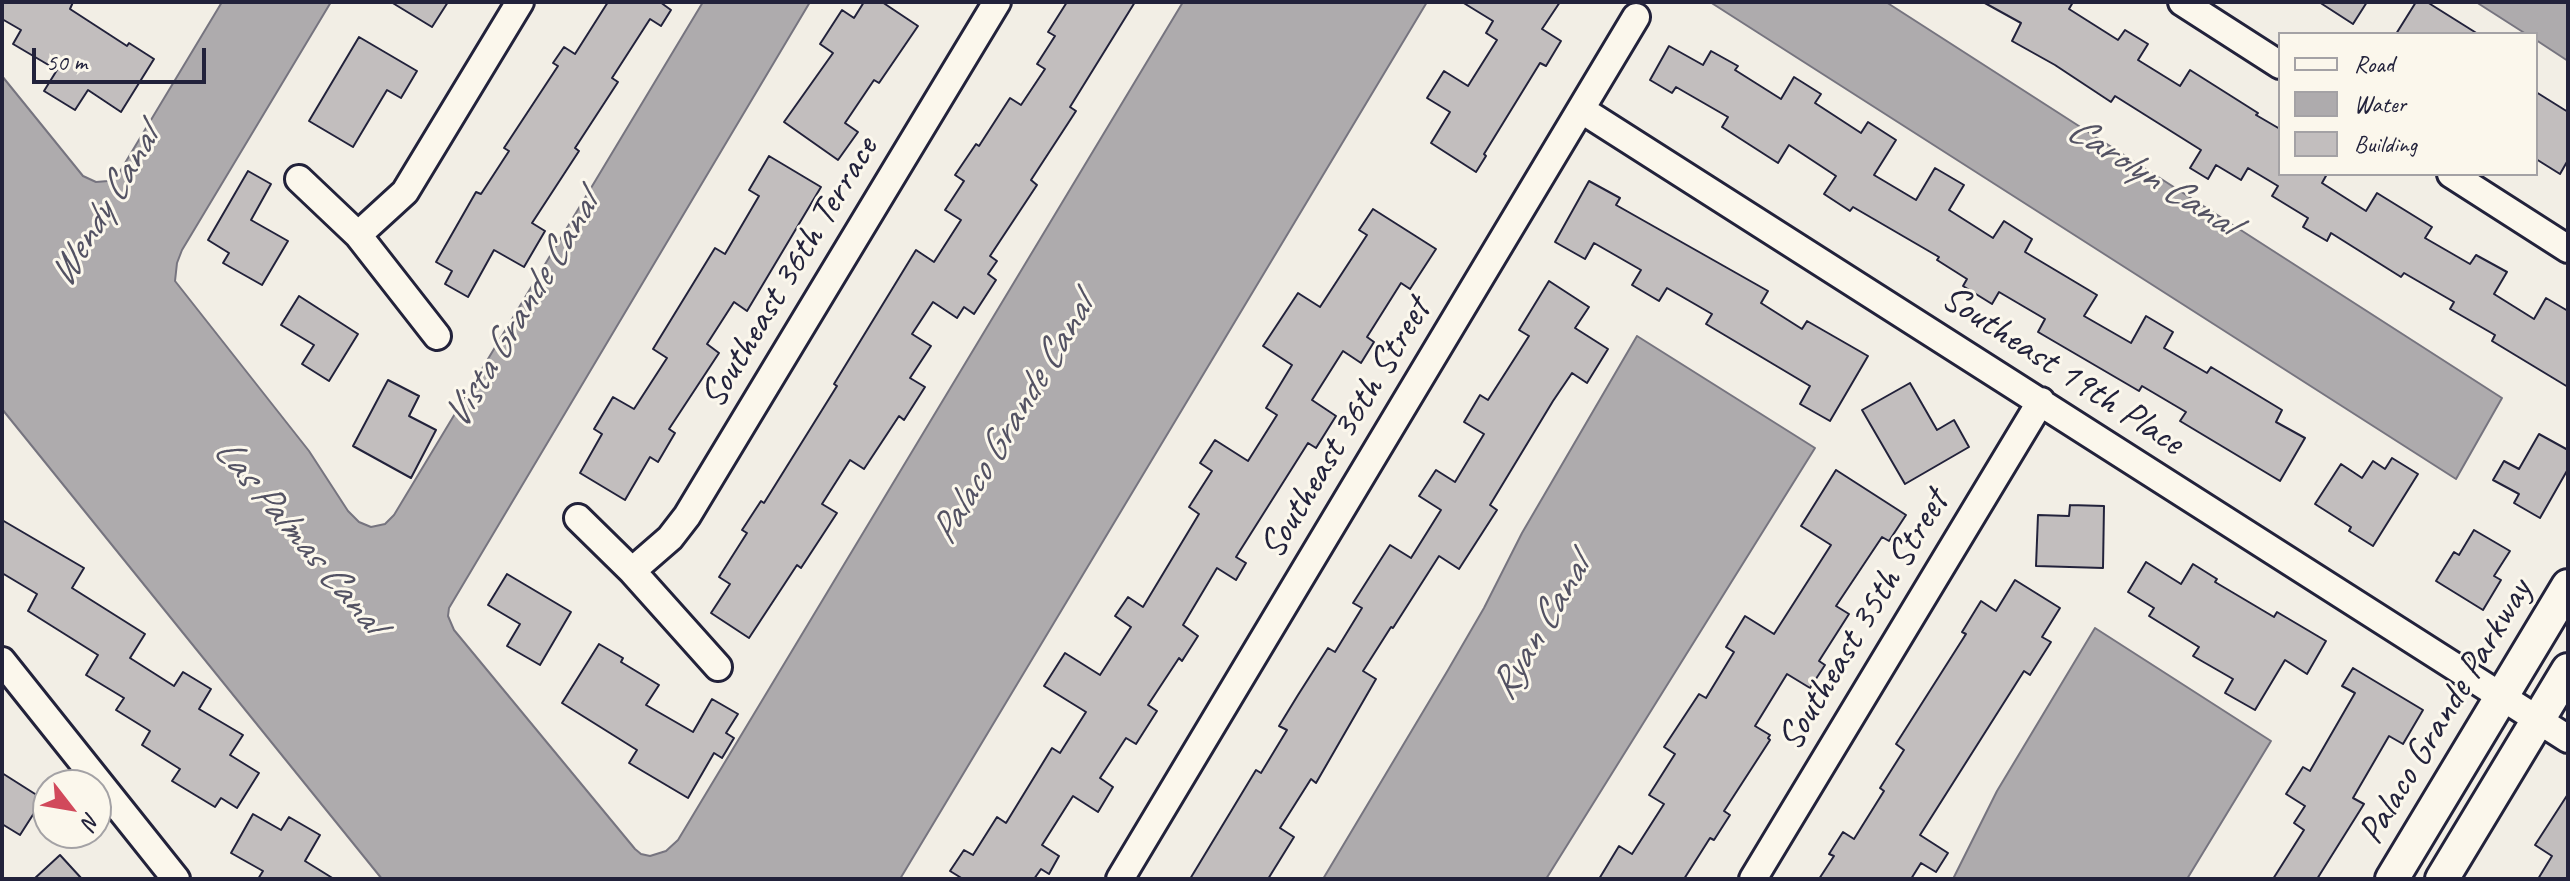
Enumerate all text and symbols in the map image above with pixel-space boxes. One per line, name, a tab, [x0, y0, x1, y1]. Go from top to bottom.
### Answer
scale bar	[36, 32, 210, 82]
legend	[2278, 32, 2538, 176]
text: 50 m	[46, 47, 87, 77]
text: Road	[2354, 49, 2394, 79]
text: Water	[2354, 89, 2406, 119]
water label: Carolyn Canal	[2058, 106, 2244, 248]
water label: Wendy Canal	[39, 120, 171, 296]
street label: Southeast 36th Terrace	[691, 129, 889, 417]
text: Building	[2354, 129, 2417, 159]
water label: Vista Grande Canal	[433, 186, 611, 438]
street label: Southeast 19th Place	[1933, 276, 2191, 466]
water label: Palaco Grande Canal	[920, 289, 1106, 553]
street label: Southeast 36th Street	[1250, 291, 1442, 567]
water label: Las Palmas Canal	[202, 429, 394, 643]
street label: Southeast 35th Street	[1768, 483, 1960, 759]
water label: Ryan Canal	[1480, 549, 1602, 709]
street label: Palaco Grande Parkway	[2349, 571, 2543, 853]
north arrow	[32, 769, 112, 849]
text: N	[75, 807, 106, 833]

